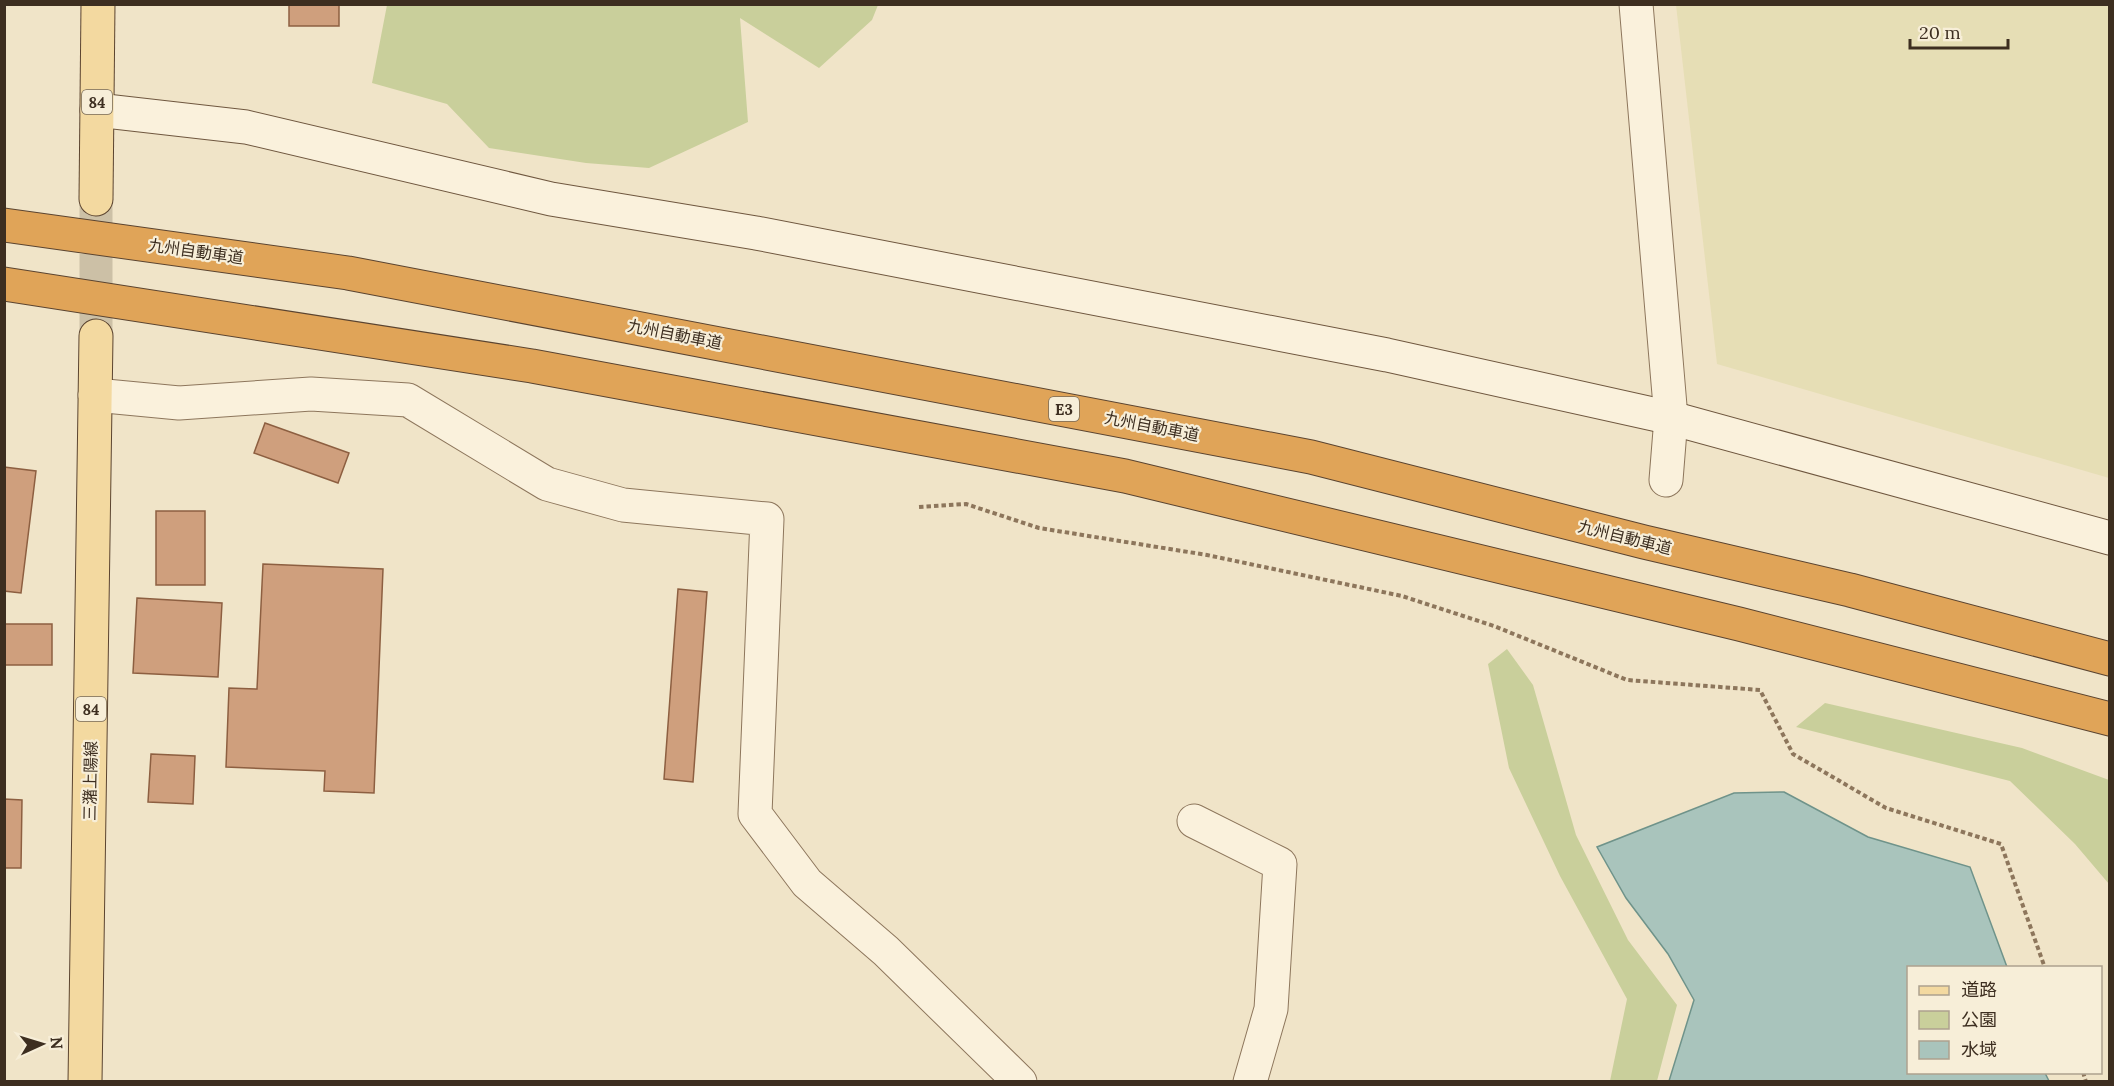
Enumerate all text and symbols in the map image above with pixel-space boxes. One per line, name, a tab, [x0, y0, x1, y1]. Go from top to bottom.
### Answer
scale bar	[1910, 12, 2008, 50]
text: 20 m	[1919, 21, 1961, 44]
road number: 84	[82, 90, 112, 114]
street label: 九州自動車道	[147, 234, 245, 268]
street label: 九州自動車道	[626, 315, 724, 353]
road number: E3	[1049, 397, 1079, 421]
street label: 九州自動車道	[1103, 407, 1201, 445]
street label: 九州自動車道	[1576, 516, 1674, 558]
road number: 84	[76, 697, 106, 721]
street label: 三潴上陽線	[79, 741, 101, 821]
legend	[1907, 966, 2102, 1074]
text: 道路	[1961, 978, 1997, 1001]
text: 公園	[1961, 1008, 1997, 1031]
north arrow	[12, 1014, 72, 1074]
text: N	[47, 1036, 67, 1050]
text: 水域	[1961, 1038, 1997, 1061]

